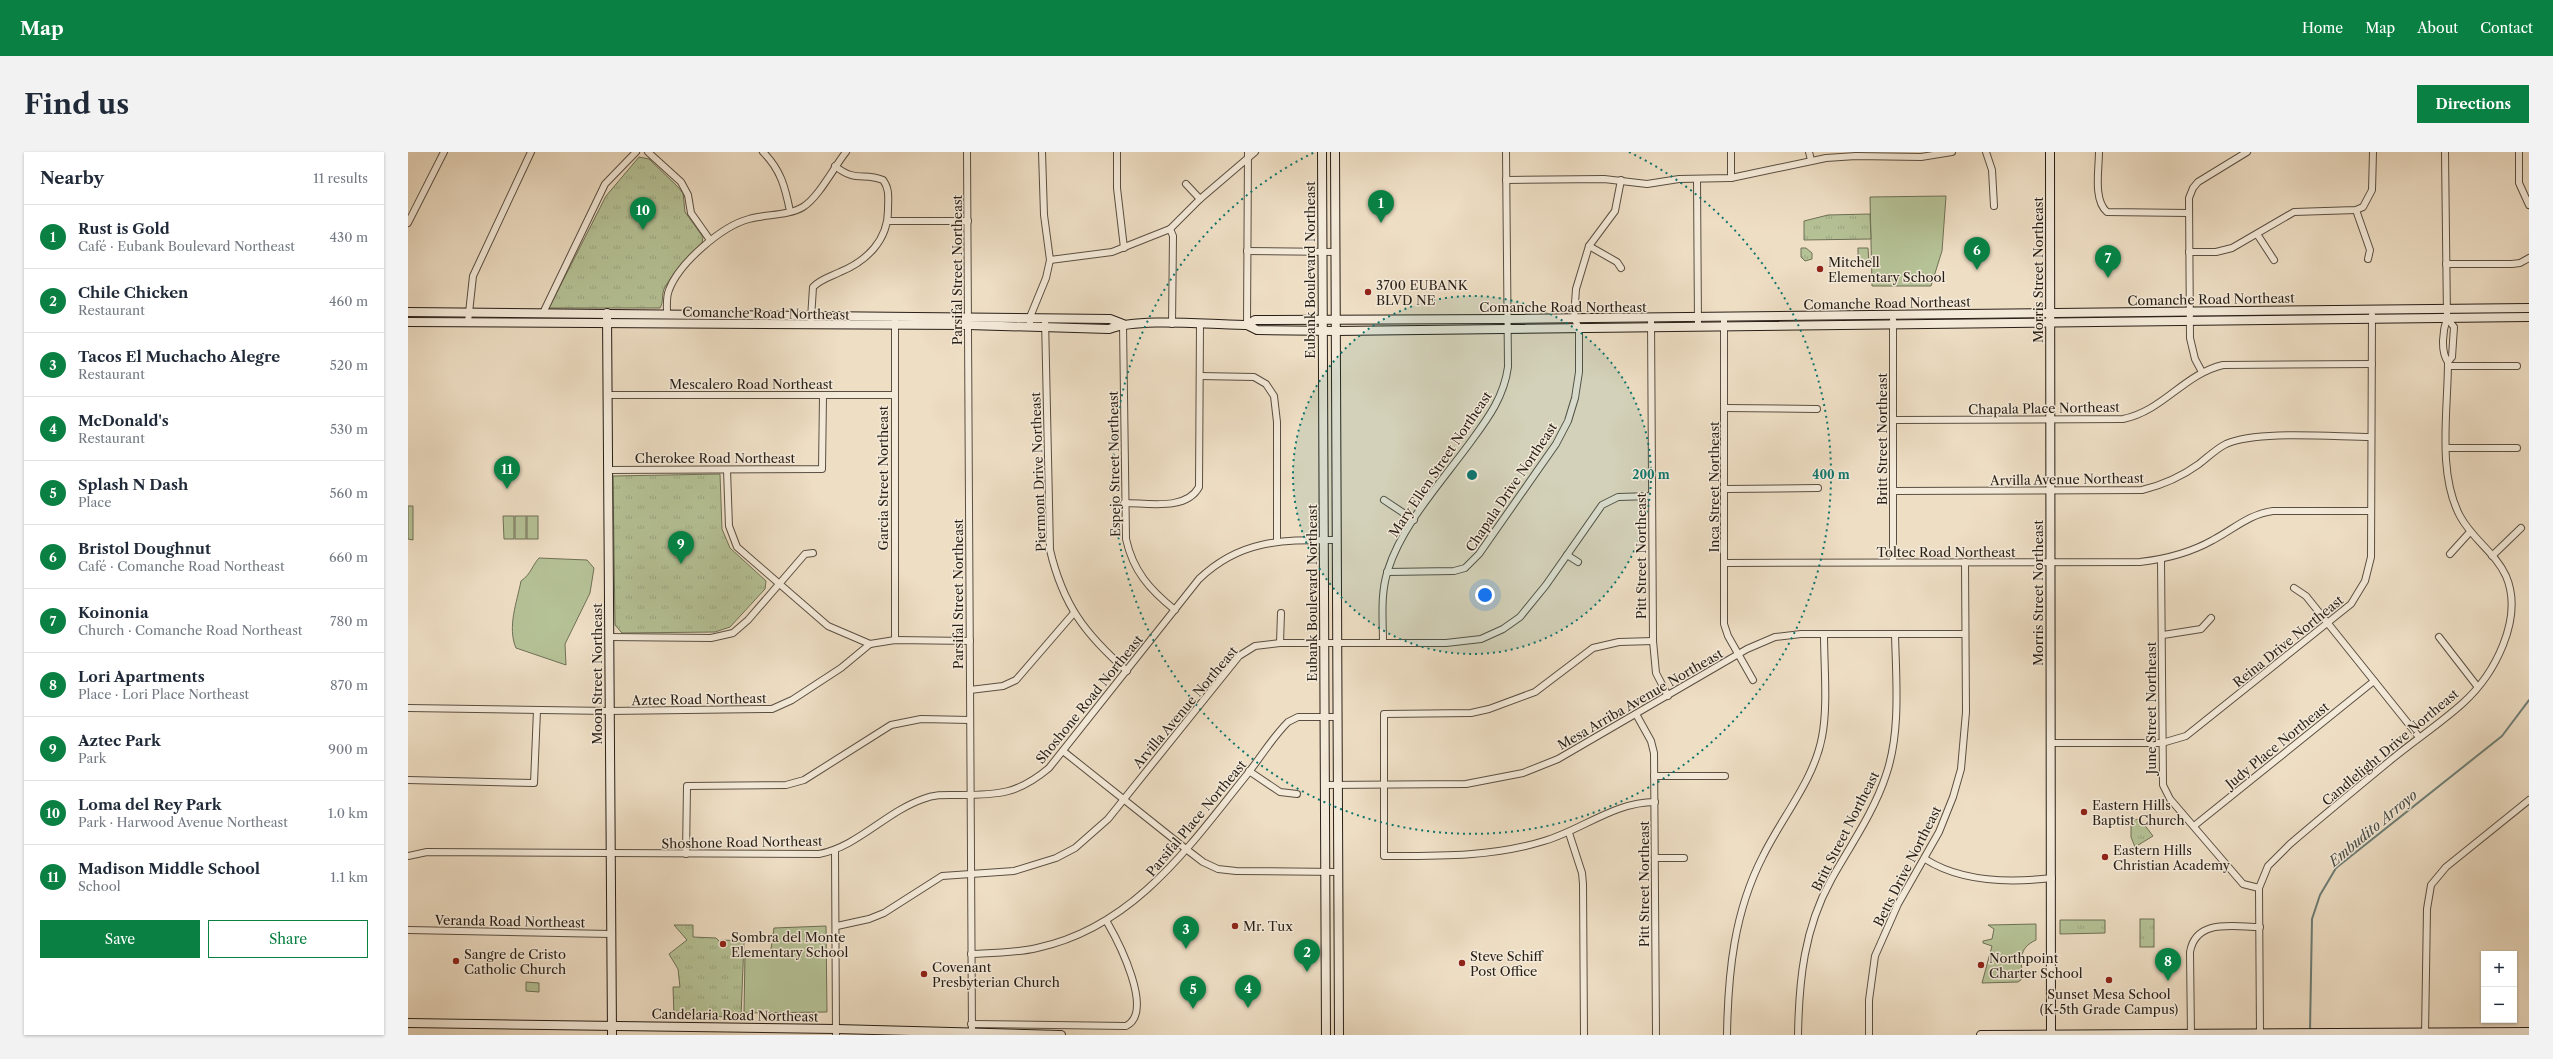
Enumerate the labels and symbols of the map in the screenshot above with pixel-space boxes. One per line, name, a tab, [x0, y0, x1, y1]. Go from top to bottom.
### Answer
street label: Eubank Boulevard Northeast	[1302, 181, 1318, 359]
pin: 1	[1368, 190, 1394, 223]
street label: Parsifal Street Northeast	[949, 194, 965, 345]
pin: 10	[630, 197, 656, 230]
street label: Morris Street Northeast	[2030, 197, 2046, 343]
pin: 6	[1964, 237, 1990, 270]
pin: 7	[2095, 245, 2121, 278]
place label: Mitchell Elementary School	[1828, 254, 1946, 285]
marker: Mitchell Elementary School	[1815, 264, 1825, 274]
place label: 3700 EUBANK BLVD NE	[1376, 277, 1469, 308]
marker: 3700 EUBANK BLVD NE	[1363, 287, 1373, 297]
street label: Comanche Road Northeast	[2127, 290, 2295, 308]
street label: Comanche Road Northeast	[1803, 294, 1971, 312]
street label: Comanche Road Northeast	[1479, 299, 1647, 315]
street label: Comanche Road Northeast	[682, 304, 850, 322]
street label: Britt Street Northeast	[1874, 372, 1890, 505]
street label: Mescalero Road Northeast	[669, 376, 833, 392]
street label: Mary Ellen Street Northeast	[1385, 388, 1495, 540]
street label: Espejo Street Northeast	[1105, 390, 1123, 537]
street label: Piermont Drive Northeast	[1027, 392, 1049, 552]
street label: Chapala Place Northeast	[1968, 399, 2120, 417]
street label: Garcia Street Northeast	[875, 405, 891, 550]
street label: Chapala Drive Northeast	[1462, 419, 1560, 555]
street label: Inca Street Northeast	[1706, 421, 1722, 553]
street label: Cherokee Road Northeast	[635, 450, 796, 466]
pin: 11	[494, 456, 520, 489]
text: 200 m	[1632, 467, 1670, 482]
text: 400 m	[1812, 467, 1850, 482]
centre of rings	[1465, 468, 1479, 482]
street label: Arvilla Avenue Northeast	[1989, 470, 2145, 488]
street label: Pitt Street Northeast	[1633, 492, 1649, 619]
street label: Eubank Boulevard Northeast	[1304, 504, 1320, 682]
street label: Parsifal Street Northeast	[950, 518, 966, 669]
street label: Morris Street Northeast	[2030, 520, 2046, 666]
pin: 9	[668, 531, 694, 564]
street label: Toltec Road Northeast	[1877, 544, 2016, 560]
your location	[1475, 585, 1495, 605]
street label: Reina Drive Northeast	[2230, 591, 2347, 690]
street label: Moon Street Northeast	[589, 603, 605, 745]
street label: Shoshone Road Northeast	[1032, 631, 1146, 767]
street label: June Street Northeast	[2143, 641, 2159, 776]
street label: Arvilla Avenue Northeast	[1129, 643, 1241, 772]
street label: Mesa Arriba Avenue Northeast	[1555, 645, 1726, 753]
street label: Candlelight Drive Northeast	[2319, 685, 2462, 809]
street label: Aztec Road Northeast	[630, 690, 767, 708]
street label: Judy Place Northeast	[2221, 698, 2332, 793]
street label: Parsifal Place Northeast	[1143, 756, 1250, 879]
street label: Britt Street Northeast	[1808, 768, 1882, 894]
water label: Embudito Arroyo	[2324, 786, 2421, 871]
place label: Eastern Hills Baptist Church	[2092, 797, 2185, 828]
street label: Betts Drive Northeast	[1870, 803, 1944, 929]
marker: Eastern Hills Baptist Church	[2079, 807, 2089, 817]
street label: Pitt Street Northeast	[1636, 820, 1652, 947]
street label: Shoshone Road Northeast	[661, 833, 823, 851]
place label: Eastern Hills Christian Academy	[2113, 842, 2231, 873]
marker: Eastern Hills Christian Academy	[2100, 852, 2110, 862]
street label: Veranda Road Northeast	[434, 912, 586, 930]
pin: 3	[1173, 916, 1199, 949]
place label: Mr. Tux	[1243, 918, 1293, 934]
marker: Mr. Tux	[1230, 921, 1240, 931]
place label: Sombra del Monte Elementary School	[731, 929, 849, 960]
marker: Sombra del Monte Elementary School	[718, 939, 728, 949]
pin: 2	[1294, 939, 1320, 972]
place label: Sangre de Cristo Catholic Church	[464, 946, 566, 977]
place label: Steve Schiff Post Office	[1470, 948, 1545, 979]
pin: 8	[2155, 948, 2181, 981]
place label: Northpoint Charter School	[1989, 950, 2083, 981]
marker: Sangre de Cristo Catholic Church	[451, 956, 461, 966]
marker: Steve Schiff Post Office	[1457, 958, 1467, 968]
place label: Covenant Presbyterian Church	[932, 959, 1060, 990]
marker: Northpoint Charter School	[1976, 960, 1986, 970]
marker: Covenant Presbyterian Church	[919, 969, 929, 979]
pin: 4	[1235, 975, 1261, 1008]
marker: Sunset Mesa School (K-5th Grade Campus)	[2104, 975, 2114, 985]
pin: 5	[1180, 976, 1206, 1009]
place label: Sunset Mesa School (K-5th Grade Campus)	[2040, 986, 2178, 1017]
street label: Candelaria Road Northeast	[651, 1006, 819, 1024]

